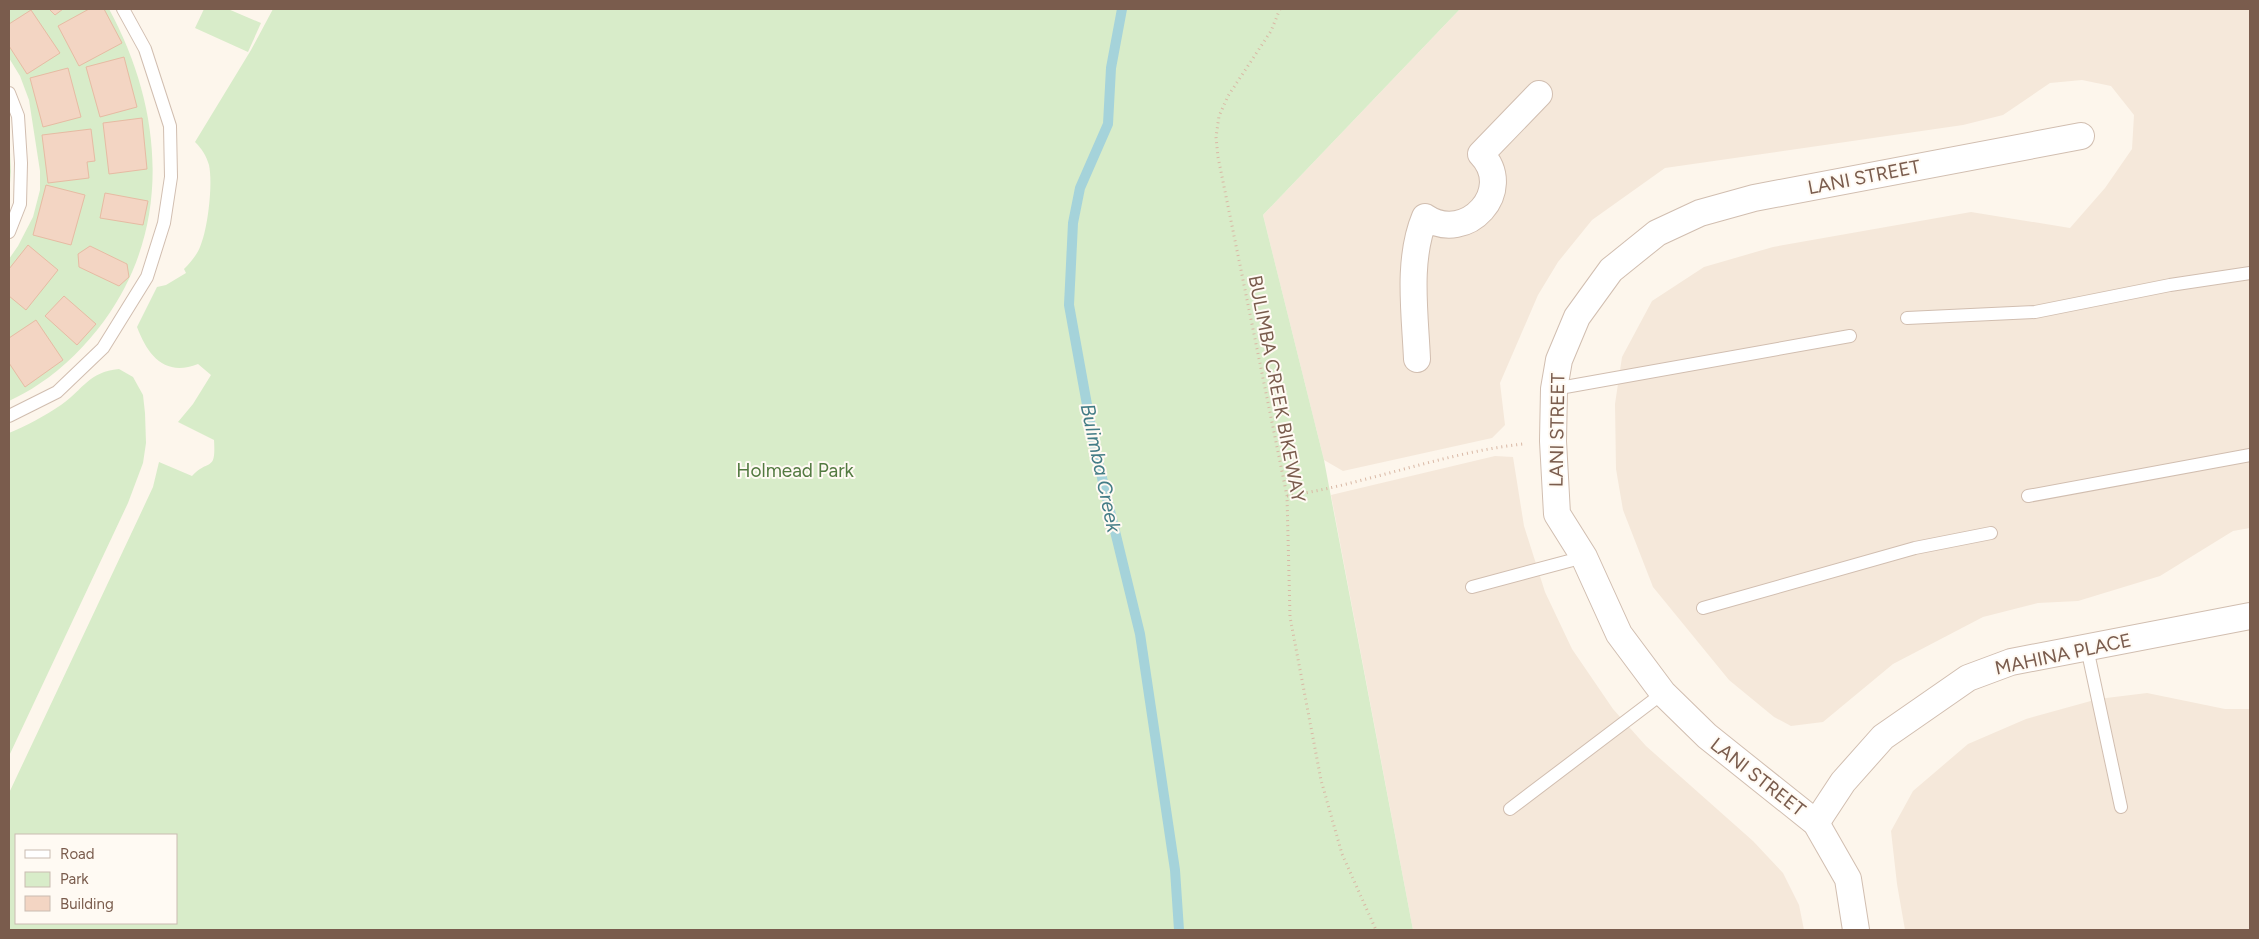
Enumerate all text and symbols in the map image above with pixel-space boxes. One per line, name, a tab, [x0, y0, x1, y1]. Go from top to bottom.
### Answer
street label: LANI STREET	[1806, 155, 1923, 199]
street label: BULIMBA CREEK BIKEWAY	[1244, 273, 1310, 505]
street label: LANI STREET	[1545, 372, 1570, 487]
water label: Bulimba Creek	[1076, 402, 1127, 536]
park label: Holmead Park	[736, 459, 855, 482]
street label: MAHINA PLACE	[1993, 628, 2133, 680]
street label: LANI STREET	[1706, 733, 1811, 822]
legend	[15, 834, 178, 924]
text: Road	[60, 845, 95, 863]
text: Park	[60, 870, 89, 888]
text: Building	[60, 895, 114, 913]

